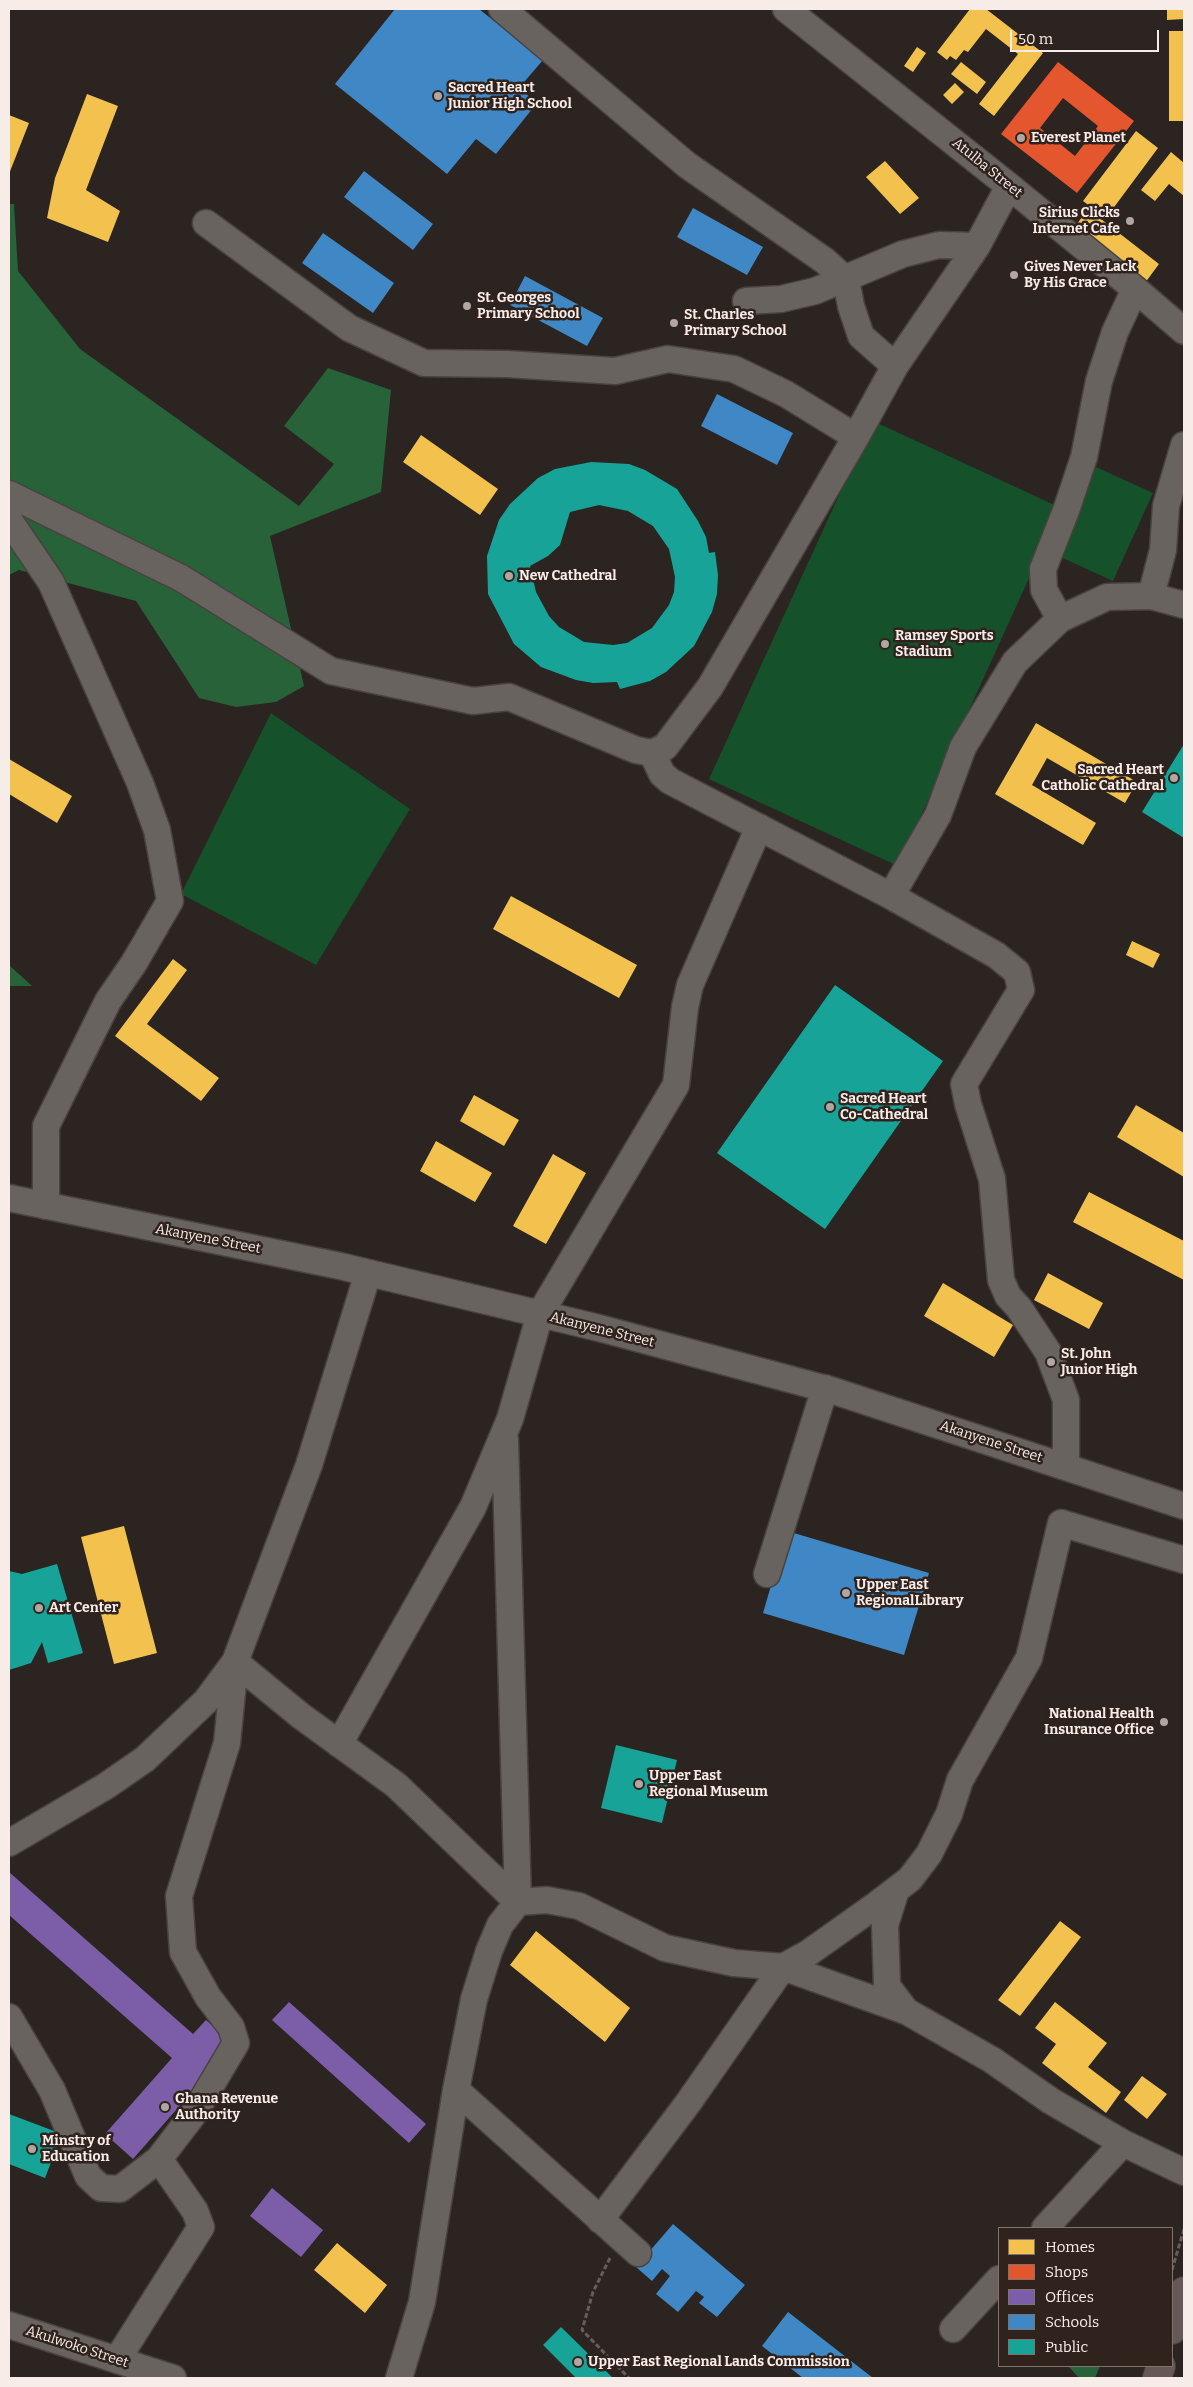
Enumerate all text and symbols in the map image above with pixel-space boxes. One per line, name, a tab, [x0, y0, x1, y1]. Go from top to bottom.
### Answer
scale bar	[1013, 20, 1162, 52]
text: 50 m	[1018, 30, 1053, 48]
place label: Sacred Heart Junior High School	[448, 80, 572, 112]
marker: Sacred Heart Junior High School	[432, 90, 444, 102]
place label: Everest Planet	[1031, 130, 1126, 146]
marker: Everest Planet	[1015, 132, 1027, 144]
street label: Atulba Street	[949, 135, 1025, 201]
place label: Sirius Clicks Internet Cafe	[1032, 205, 1120, 238]
marker: Sirius Clicks Internet Cafe	[1124, 215, 1136, 227]
place label: Gives Never Lack By His Grace	[1024, 259, 1136, 292]
marker: Gives Never Lack By His Grace	[1008, 269, 1020, 281]
place label: St. Georges Primary School	[477, 290, 580, 322]
marker: St. Georges Primary School	[461, 300, 473, 312]
place label: St. Charles Primary School	[684, 307, 787, 340]
marker: St. Charles Primary School	[668, 317, 680, 329]
place label: New Cathedral	[519, 568, 617, 584]
marker: New Cathedral	[503, 570, 515, 582]
place label: Ramsey Sports Stadium	[895, 628, 994, 660]
marker: Ramsey Sports Stadium	[879, 638, 891, 650]
place label: Sacred Heart Catholic Cathedral	[1041, 762, 1164, 794]
marker: Sacred Heart Catholic Cathedral	[1168, 772, 1180, 784]
place label: Sacred Heart Co-Cathedral	[840, 1091, 928, 1124]
marker: Sacred Heart Co-Cathedral	[824, 1101, 836, 1113]
street label: Akanyene Street	[154, 1221, 262, 1257]
street label: Akanyene Street	[548, 1309, 656, 1351]
place label: St. John Junior High	[1061, 1346, 1137, 1378]
marker: St. John Junior High	[1045, 1356, 1057, 1368]
street label: Akanyene Street	[938, 1417, 1044, 1467]
place label: Upper East RegionalLibrary	[856, 1577, 963, 1610]
marker: Upper East RegionalLibrary	[840, 1587, 852, 1599]
place label: Art Center	[49, 1600, 118, 1616]
marker: Art Center	[33, 1602, 45, 1614]
place label: National Health Insurance Office	[1044, 1706, 1154, 1738]
marker: National Health Insurance Office	[1158, 1716, 1170, 1728]
place label: Upper East Regional Museum	[649, 1768, 768, 1800]
marker: Upper East Regional Museum	[633, 1778, 645, 1790]
place label: Ghana Revenue Authority	[175, 2091, 278, 2124]
marker: Ghana Revenue Authority	[159, 2101, 171, 2113]
place label: Minstry of Education	[42, 2133, 111, 2166]
marker: Minstry of Education	[26, 2143, 38, 2155]
legend	[998, 2227, 1173, 2367]
text: Homes	[1045, 2238, 1095, 2256]
text: Shops	[1045, 2263, 1088, 2281]
text: Offices	[1045, 2288, 1094, 2306]
text: Schools	[1045, 2313, 1099, 2331]
street label: Akulwoko Street	[24, 2323, 130, 2371]
text: Public	[1045, 2338, 1088, 2356]
place label: Upper East Regional Lands Commission	[588, 2354, 850, 2370]
marker: Upper East Regional Lands Commission	[572, 2356, 584, 2368]

